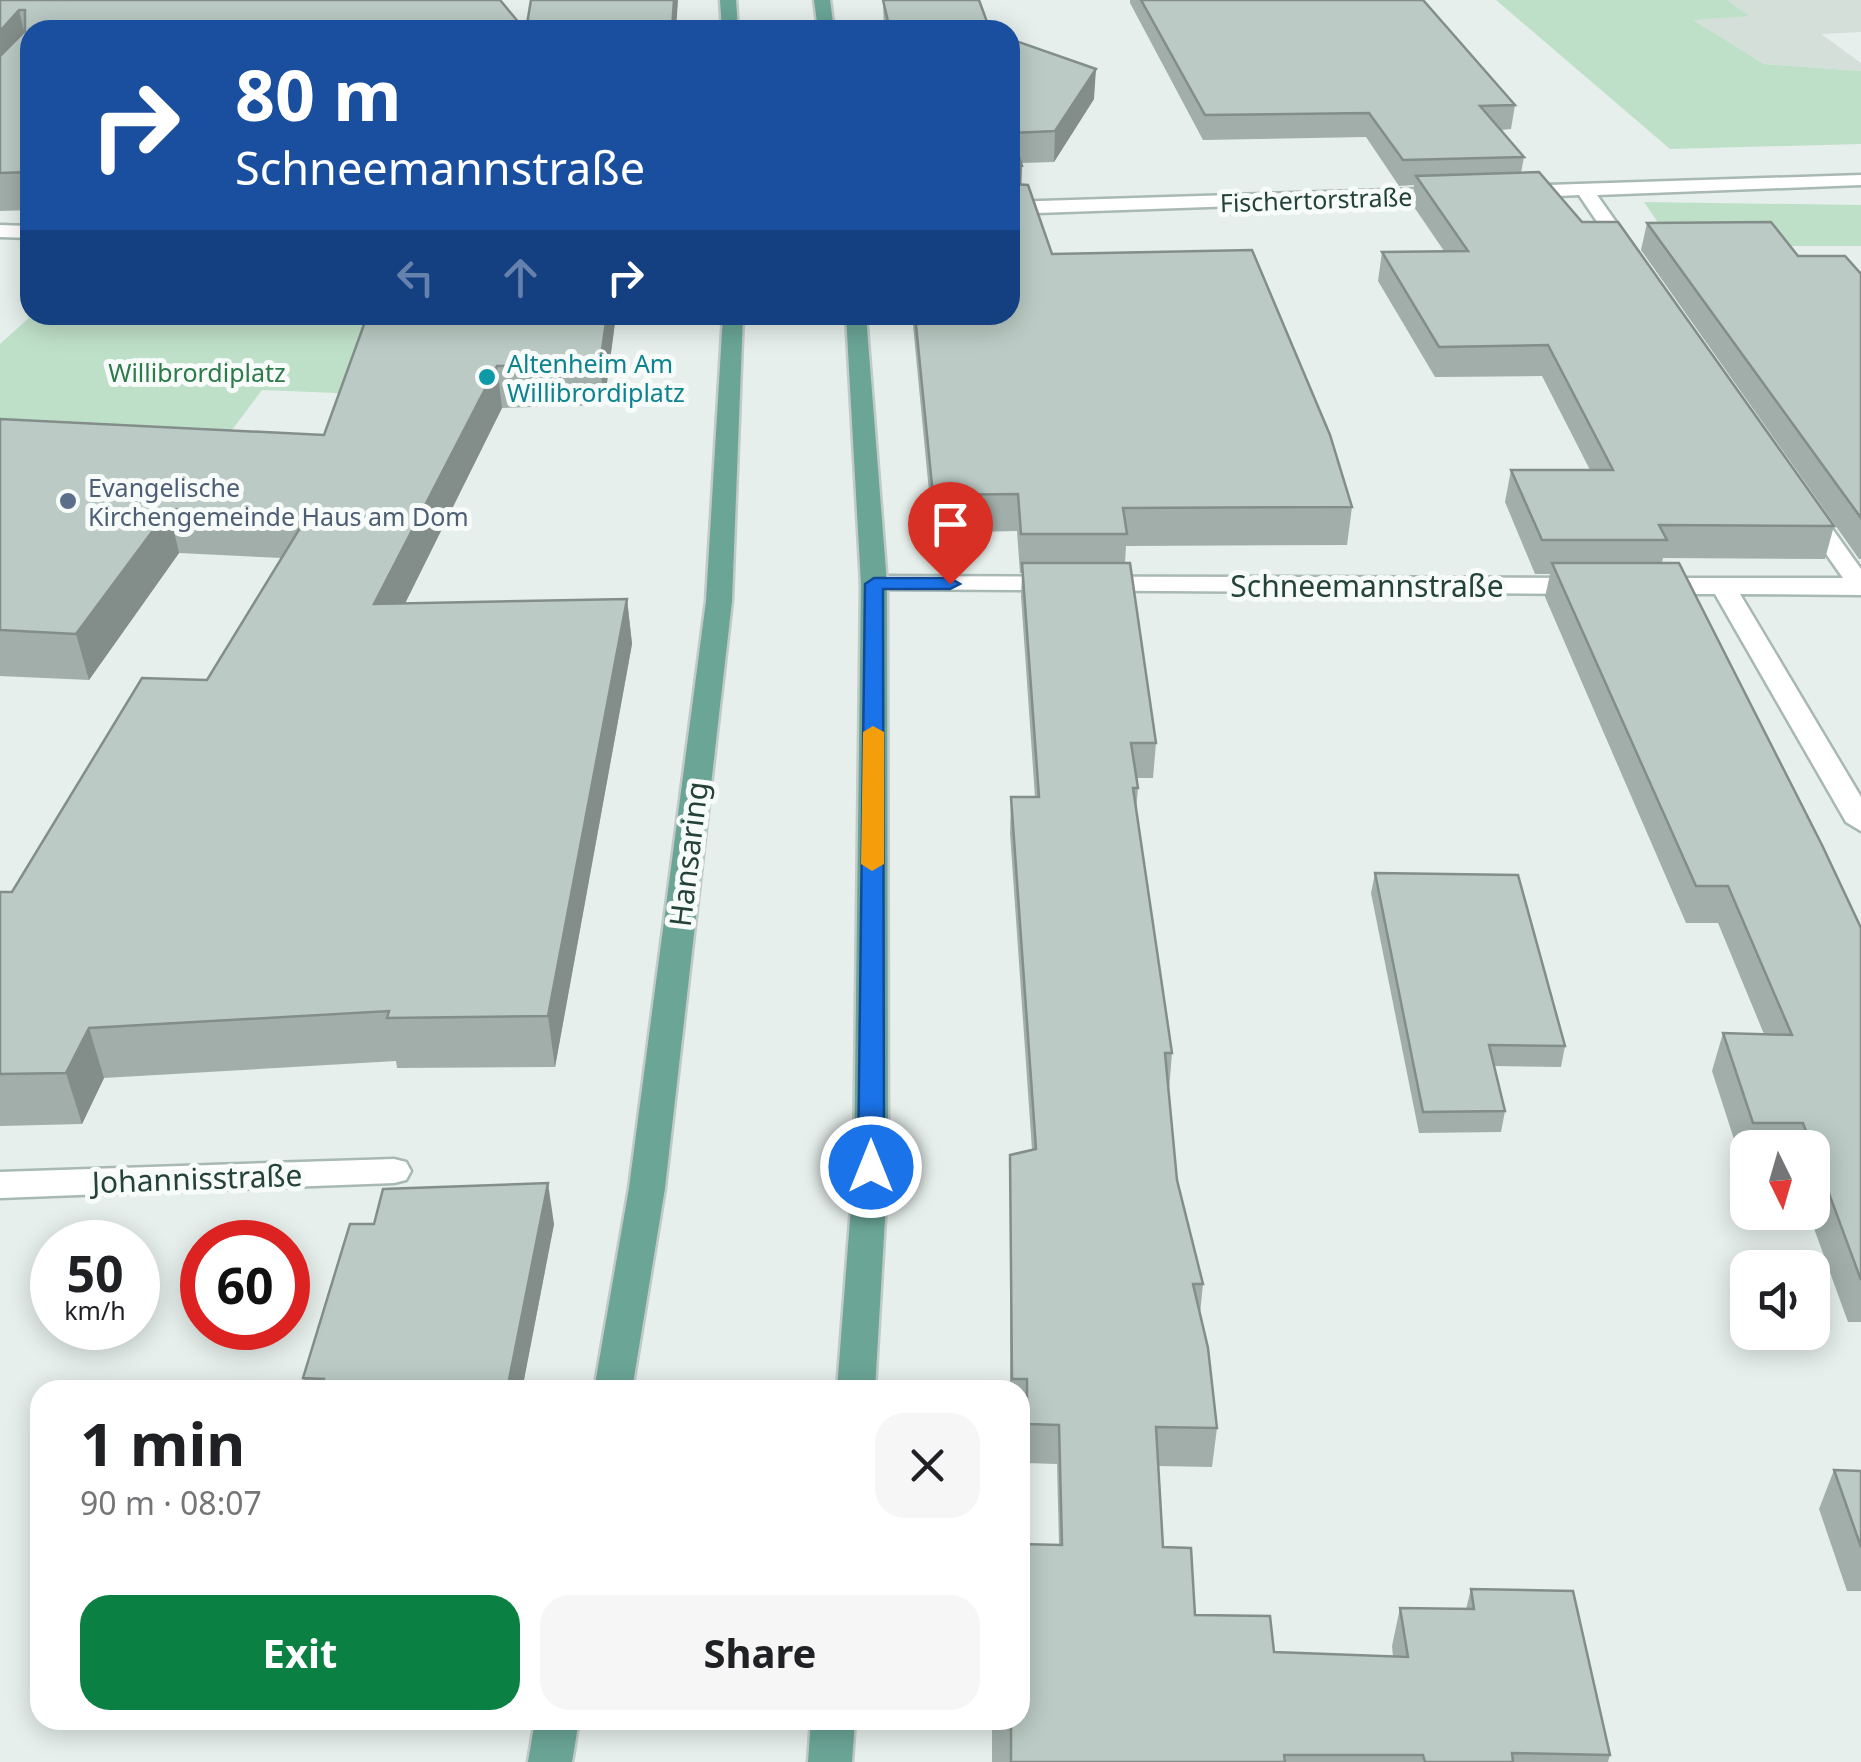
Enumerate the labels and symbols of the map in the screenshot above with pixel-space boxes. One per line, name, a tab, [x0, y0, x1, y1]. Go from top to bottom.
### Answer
street label: Fischertorstraße	[1219, 179, 1413, 219]
place label: Altenheim Am Willibrordiplatz	[507, 346, 685, 409]
park label: Willibrordiplatz	[108, 355, 286, 389]
marker: Altenheim Am Willibrordiplatz	[476, 366, 498, 388]
place label: Evangelische Kirchengemeinde Haus am Dom	[88, 470, 469, 533]
pin	[908, 482, 993, 585]
marker: Evangelische Kirchengemeinde Haus am Dom	[57, 490, 79, 512]
street label: Schneemannstraße	[1230, 565, 1504, 606]
street label: Hansaring	[659, 779, 717, 929]
position arrow	[819, 1115, 923, 1219]
north arrow	[1730, 1130, 1830, 1230]
street label: Johannisstraße	[88, 1154, 303, 1202]
speed limit sign: 60	[180, 1220, 310, 1350]

